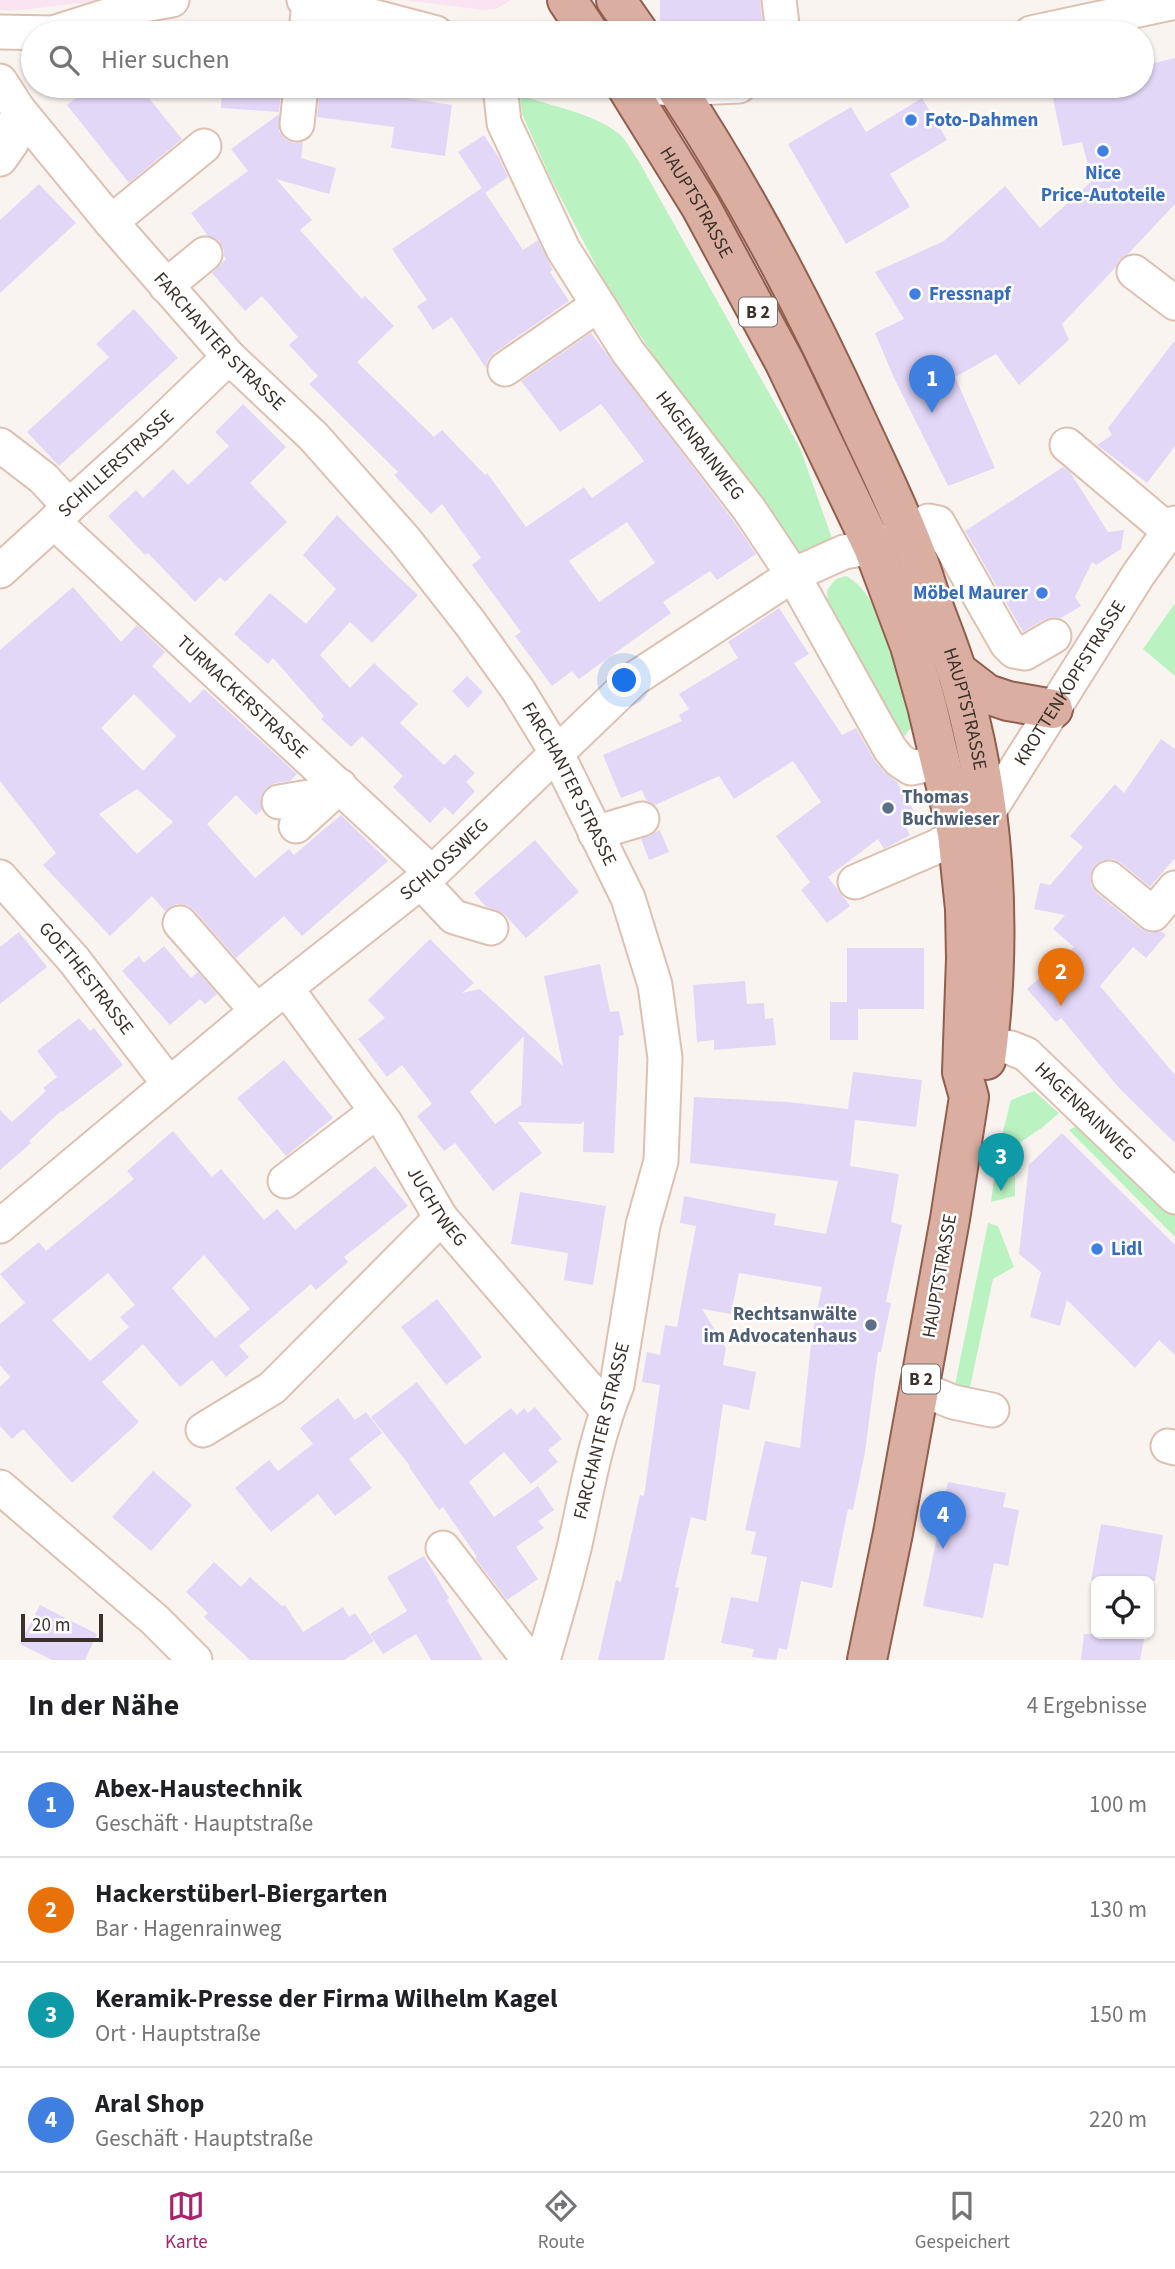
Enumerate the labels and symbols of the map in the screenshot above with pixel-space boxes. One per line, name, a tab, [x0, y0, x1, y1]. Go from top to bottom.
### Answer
place label: Foto-Dahmen	[925, 107, 1038, 134]
marker: Foto-Dahmen	[903, 112, 919, 128]
street label: HAUPTSTRASSE	[653, 141, 740, 263]
marker: Nice Price-Autoteile	[1095, 143, 1111, 159]
place label: Nice Price-Autoteile	[1041, 160, 1166, 209]
street label: FARCHANTER STRASSE	[147, 266, 291, 417]
place label: Fressnapf	[929, 281, 1012, 308]
marker: Fressnapf	[907, 286, 923, 302]
road number: B 2	[739, 298, 777, 326]
pin: 1	[909, 355, 955, 413]
street label: HAGENRAINWEG	[649, 385, 751, 506]
street label: SCHILLERSTRASSE	[52, 404, 180, 523]
place label: Möbel Maurer	[913, 580, 1028, 607]
marker: Möbel Maurer	[1034, 585, 1050, 601]
street label: KROTTENKOPFSTRASSE	[1008, 595, 1132, 771]
street label: TURMACKERSTRASSE	[171, 629, 314, 765]
street label: HAUPTSTRASSE	[936, 644, 994, 772]
your location	[607, 663, 641, 697]
street label: FARCHANTER STRASSE	[515, 697, 623, 870]
place label: Thomas Buchwieser	[902, 784, 1000, 833]
marker: Thomas Buchwieser	[880, 800, 896, 816]
street label: SCHLOSSWEG	[394, 812, 495, 907]
street label: GOETHESTRASSE	[32, 916, 140, 1040]
pin: 2	[1038, 948, 1084, 1006]
street label: HAGENRAINWEG	[1029, 1056, 1142, 1166]
pin: 3	[978, 1133, 1024, 1191]
street label: JUCHTWEG	[400, 1162, 473, 1253]
street label: HAUPTSTRASSE	[916, 1212, 964, 1340]
place label: Lidl	[1111, 1236, 1143, 1263]
marker: Lidl	[1089, 1241, 1105, 1257]
place label: Rechtsanwälte im Advocatenhaus	[703, 1301, 857, 1350]
marker: Rechtsanwälte im Advocatenhaus	[863, 1317, 879, 1333]
street label: FARCHANTER STRASSE	[567, 1340, 637, 1522]
road number: B 2	[902, 1364, 940, 1394]
pin: 4	[920, 1491, 966, 1549]
scale bar	[21, 1611, 103, 1643]

